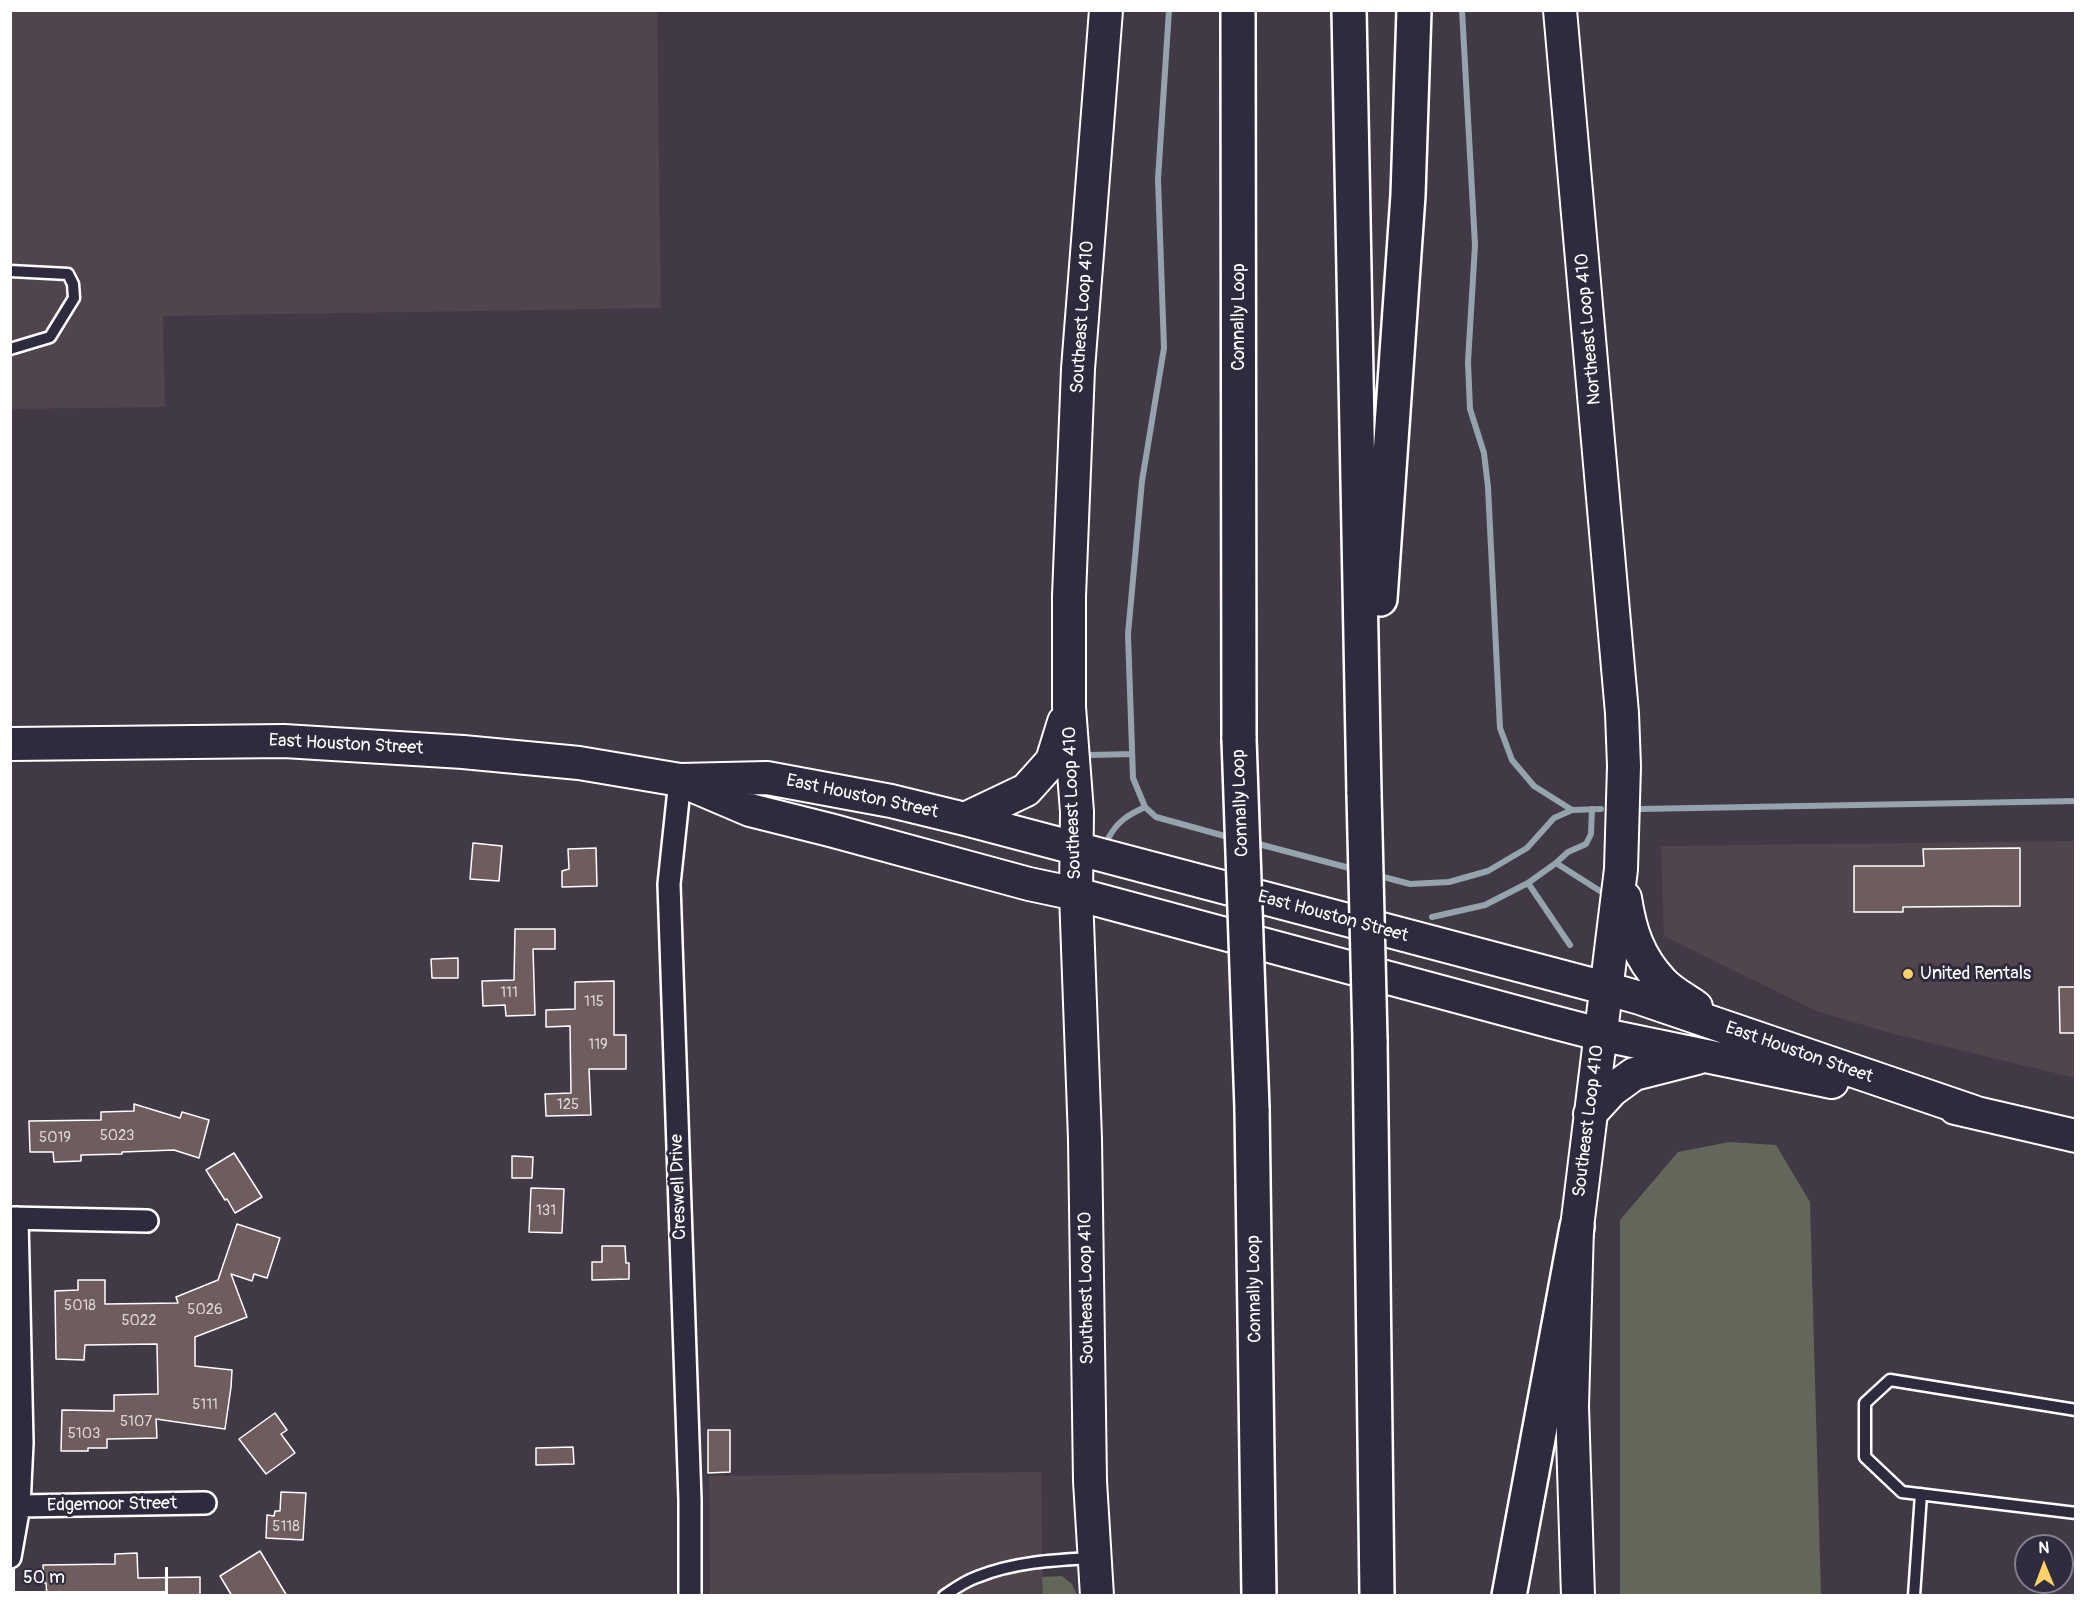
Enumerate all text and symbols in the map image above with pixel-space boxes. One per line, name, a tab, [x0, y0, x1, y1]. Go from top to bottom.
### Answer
street label: Southeast Loop 410	[1067, 240, 1099, 394]
street label: Northeast Loop 410	[1572, 252, 1606, 406]
street label: Connally Loop	[1228, 263, 1250, 371]
street label: Southeast Loop 410	[1060, 726, 1086, 880]
street label: East Houston Street	[268, 730, 424, 760]
street label: Connally Loop	[1228, 749, 1254, 857]
street label: East Houston Street	[784, 770, 940, 824]
street label: East Houston Street	[1255, 887, 1411, 947]
place label: United Rentals	[1920, 963, 2031, 985]
marker: United Rentals	[1901, 967, 1915, 981]
house number: 111	[500, 984, 518, 1002]
house number: 115	[584, 993, 604, 1011]
street label: East Houston Street	[1722, 1018, 1876, 1088]
house number: 119	[588, 1036, 608, 1054]
street label: Southeast Loop 410	[1569, 1044, 1609, 1198]
house number: 125	[557, 1096, 579, 1114]
house number: 5023	[100, 1127, 134, 1145]
house number: 5019	[39, 1129, 71, 1147]
street label: Creswell Drive	[666, 1134, 692, 1240]
house number: 131	[536, 1202, 556, 1220]
street label: Southeast Loop 410	[1075, 1211, 1099, 1365]
street label: Connally Loop	[1243, 1235, 1267, 1343]
house number: 5018	[64, 1297, 96, 1315]
house number: 5026	[187, 1301, 223, 1319]
house number: 5022	[121, 1312, 157, 1330]
house number: 5111	[192, 1396, 218, 1414]
house number: 5107	[120, 1413, 152, 1431]
house number: 5103	[68, 1425, 100, 1443]
street label: Edgemoor Street	[47, 1493, 177, 1517]
house number: 5118	[272, 1518, 300, 1536]
north arrow	[2014, 1534, 2074, 1594]
text: N	[2038, 1538, 2049, 1558]
scale bar	[15, 1555, 171, 1593]
text: 50 m	[23, 1566, 65, 1589]

